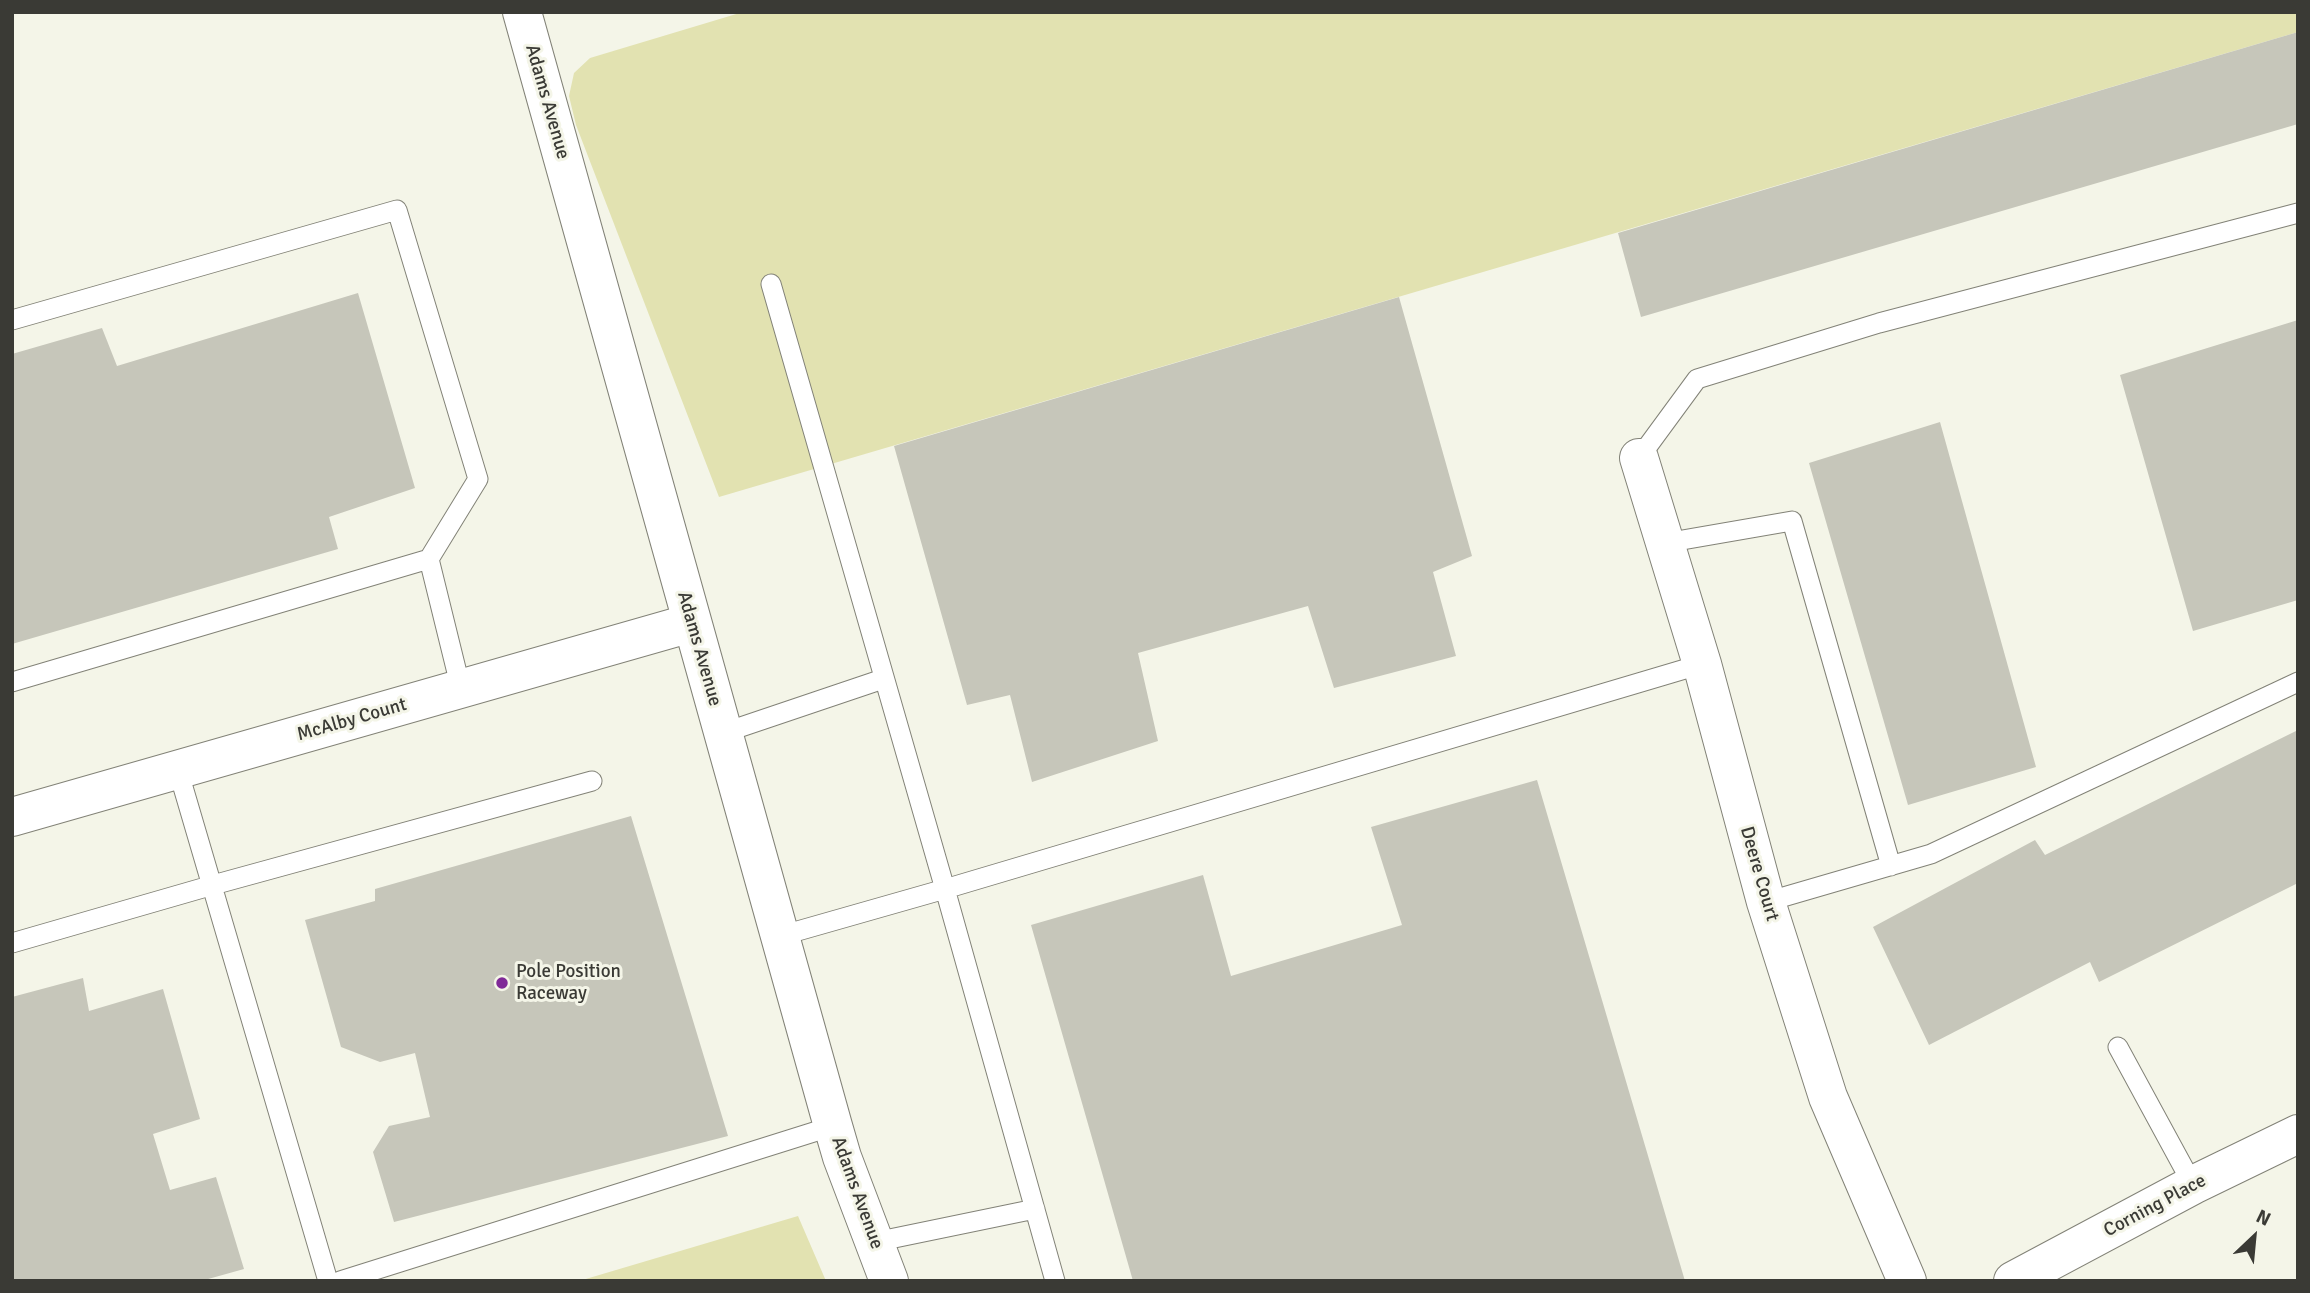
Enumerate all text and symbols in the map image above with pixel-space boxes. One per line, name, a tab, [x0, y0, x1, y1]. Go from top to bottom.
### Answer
street label: Adams Avenue	[520, 42, 574, 162]
street label: Adams Avenue	[672, 589, 726, 709]
street label: McAlby Count	[295, 693, 409, 747]
street label: Deere Court	[1735, 824, 1783, 924]
place label: Pole Position Raceway	[516, 961, 621, 1005]
marker: Pole Position Raceway	[494, 975, 510, 991]
street label: Adams Avenue	[826, 1134, 888, 1252]
street label: Corning Place	[2100, 1170, 2210, 1242]
north arrow	[2219, 1202, 2289, 1272]
text: N	[2252, 1204, 2274, 1232]

